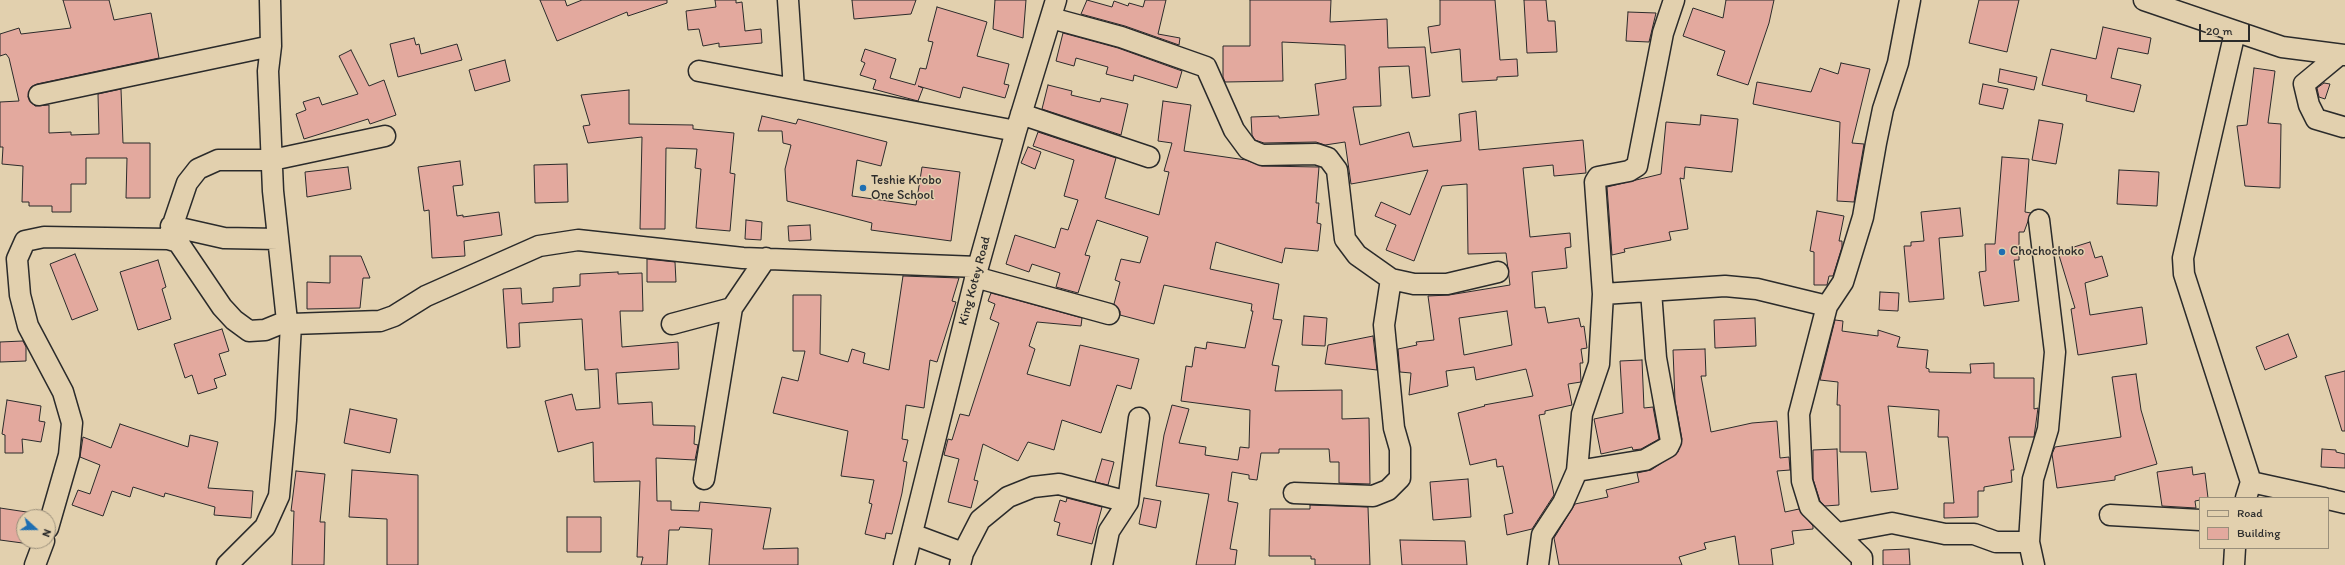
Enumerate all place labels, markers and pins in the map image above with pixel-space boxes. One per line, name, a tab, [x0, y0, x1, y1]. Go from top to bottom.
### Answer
place label: Teshie Krobo One School	[871, 173, 941, 204]
marker: Teshie Krobo One School	[858, 183, 868, 193]
place label: Chochochoko	[2010, 244, 2084, 260]
marker: Chochochoko	[1997, 247, 2007, 257]

